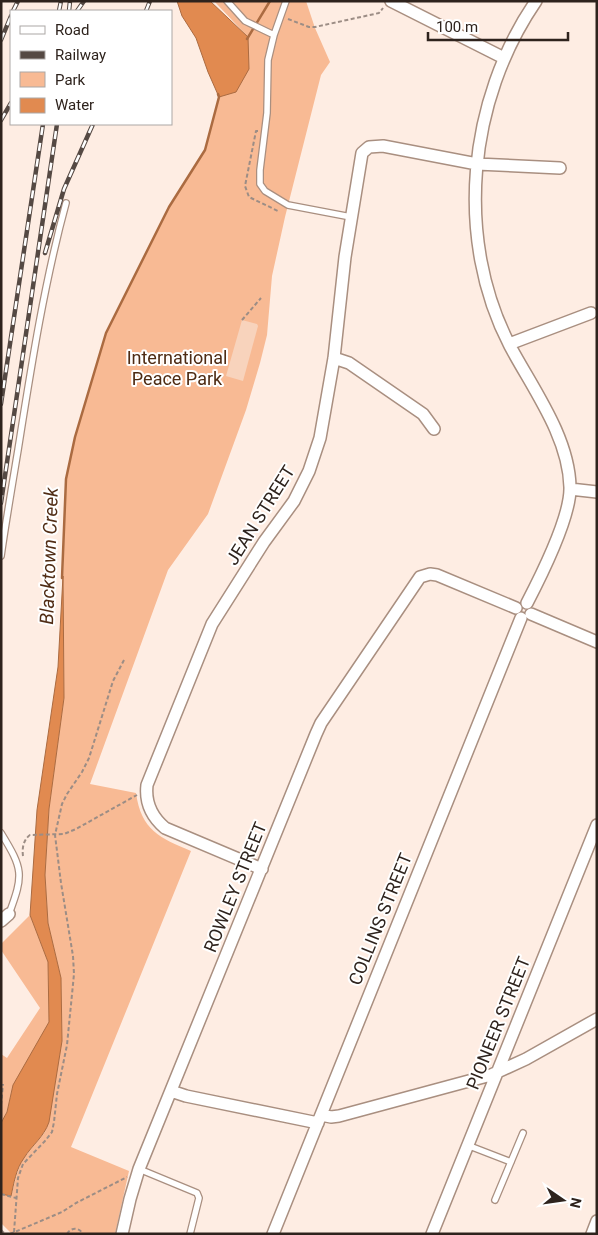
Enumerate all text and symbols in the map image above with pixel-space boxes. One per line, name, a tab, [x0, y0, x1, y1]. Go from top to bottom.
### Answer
legend	[10, 10, 172, 125]
scale bar	[428, 10, 568, 42]
text: 100 m	[436, 18, 478, 36]
text: Road	[55, 21, 89, 39]
text: Railway	[55, 46, 106, 64]
text: Park	[55, 71, 86, 89]
text: Water	[55, 96, 94, 114]
park label: International Peace Park	[127, 347, 227, 389]
street label: JEAN STREET	[221, 461, 299, 569]
water label: Blacktown Creek	[35, 486, 63, 625]
street label: ROWLEY STREET	[199, 819, 271, 955]
street label: COLLINS STREET	[344, 850, 416, 988]
street label: PIONEER STREET	[462, 953, 534, 1092]
north arrow	[538, 1175, 588, 1225]
text: N	[567, 1196, 585, 1210]

